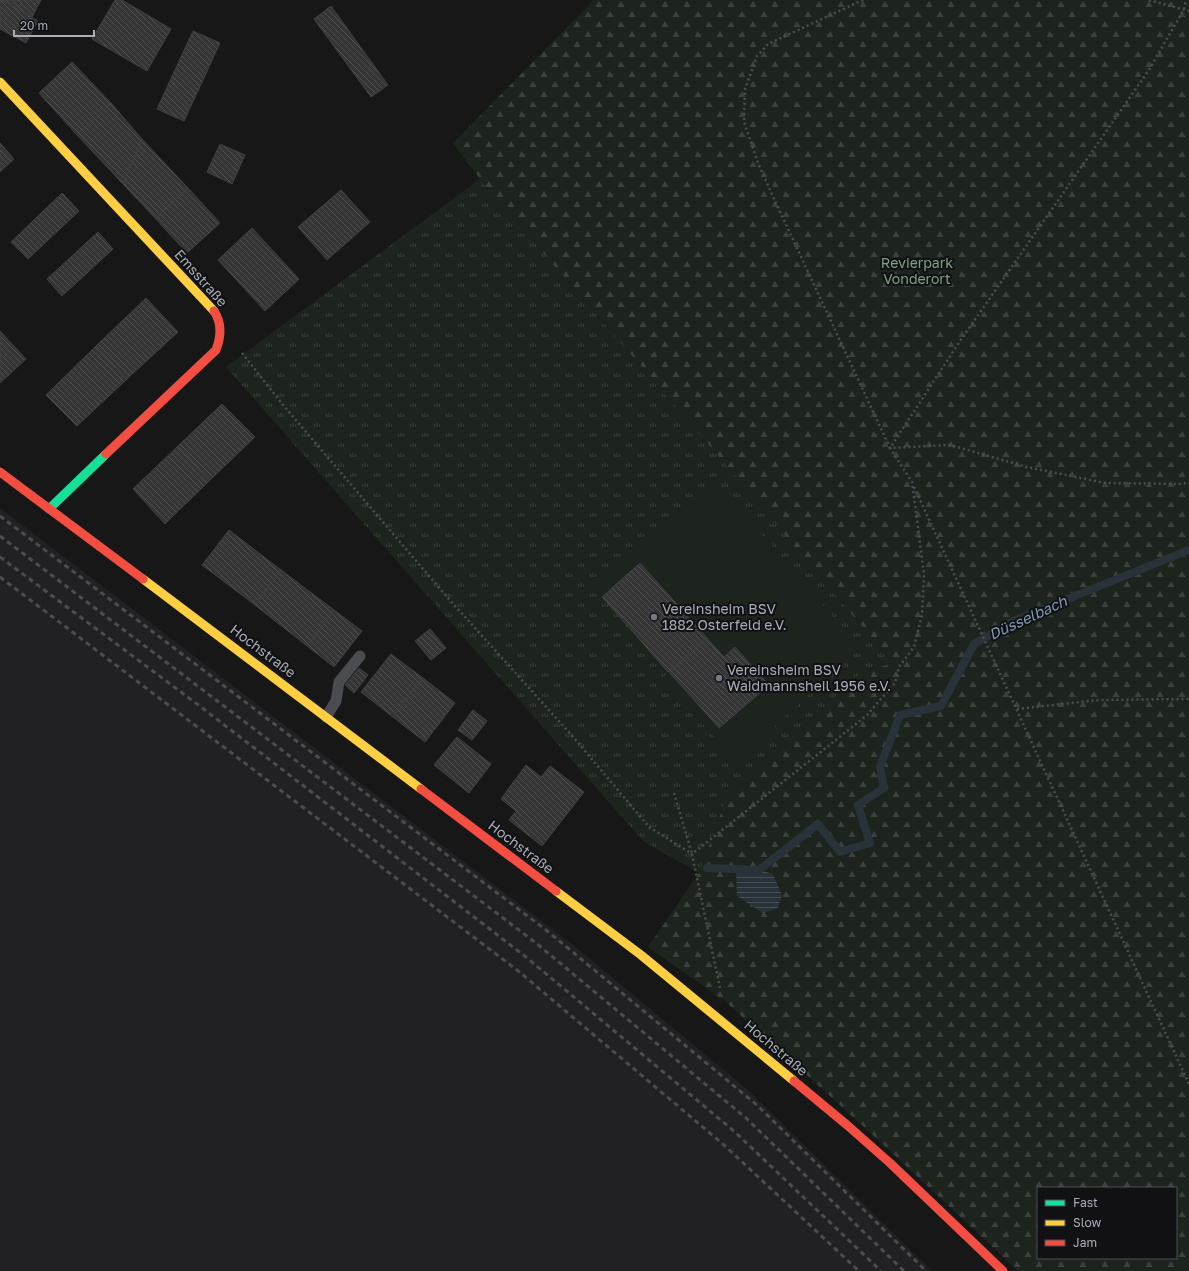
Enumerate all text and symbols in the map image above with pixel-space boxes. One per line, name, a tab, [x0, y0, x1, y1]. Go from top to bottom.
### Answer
scale bar	[14, 12, 94, 38]
text: 20 m	[20, 18, 48, 33]
street label: Emsstraße	[171, 246, 231, 310]
park label: Revierpark Vonderort	[881, 254, 953, 287]
water label: Düsselbach	[986, 591, 1070, 643]
place label: Vereinsheim BSV 1882 Osterfeld e.V.	[662, 600, 787, 633]
marker: Vereinsheim BSV 1882 Osterfeld e.V.	[649, 612, 659, 622]
street label: Hochstraße	[227, 620, 299, 681]
place label: Vereinsheim BSV Waidmannsheil 1956 e.V.	[727, 661, 891, 694]
marker: Vereinsheim BSV Waidmannsheil 1956 e.V.	[714, 673, 724, 683]
street label: Hochstraße	[485, 816, 557, 877]
street label: Hochstraße	[741, 1016, 812, 1079]
legend	[1037, 1187, 1177, 1259]
text: Fast	[1073, 1195, 1098, 1210]
text: Slow	[1073, 1215, 1101, 1230]
text: Jam	[1073, 1235, 1097, 1250]

